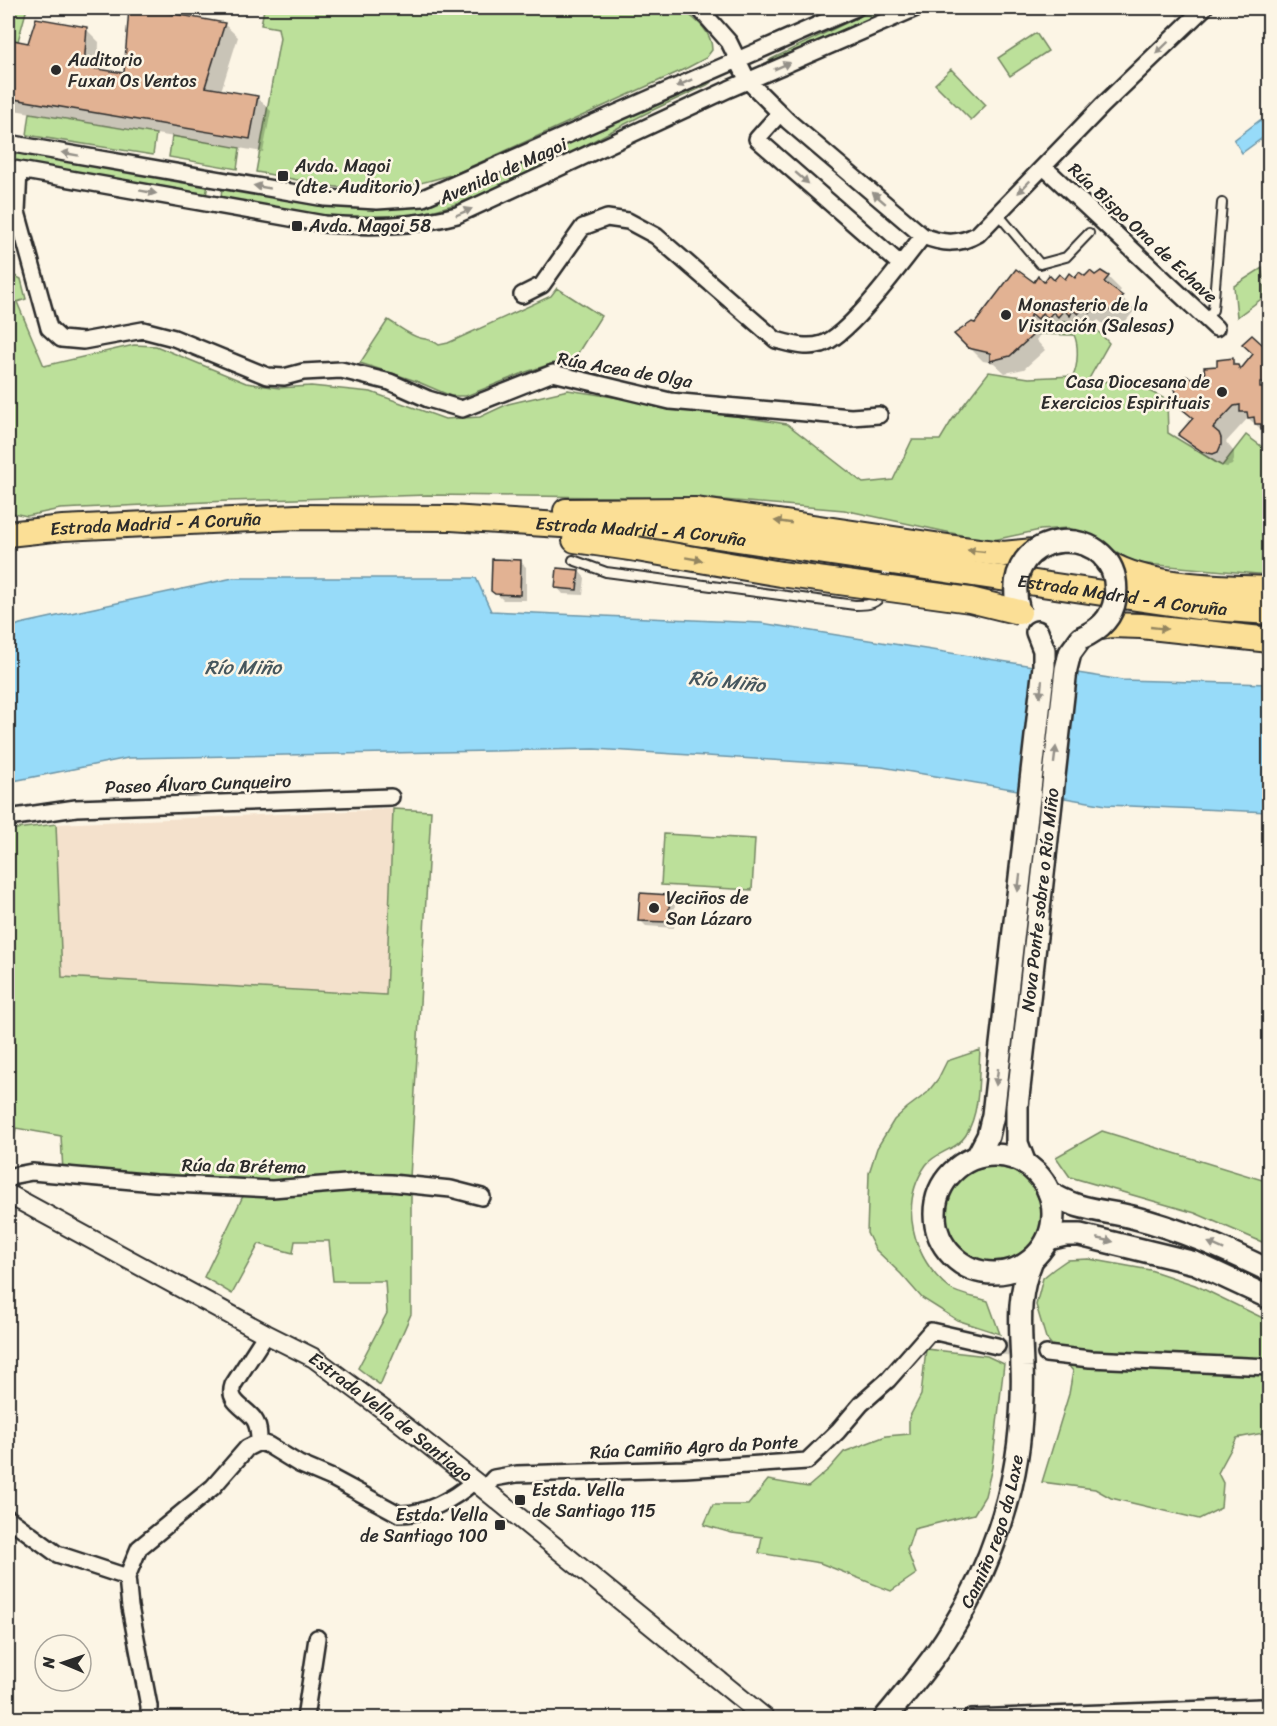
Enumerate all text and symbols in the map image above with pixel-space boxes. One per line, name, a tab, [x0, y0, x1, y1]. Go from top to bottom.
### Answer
one-way arrow	[1155, 41, 1169, 55]
place label: Auditorio Fuxan Os Ventos	[67, 44, 197, 97]
one-way arrow	[774, 61, 792, 71]
marker: Auditorio Fuxan Os Ventos	[49, 63, 63, 77]
one-way arrow	[676, 79, 693, 88]
street label: Avenida de Magoi	[433, 128, 573, 214]
one-way arrow	[60, 149, 79, 158]
place label: Avda. Magoi (dte. Auditorio)	[294, 150, 420, 203]
street label: Rúa Bispo Ona de Echave	[1060, 155, 1226, 311]
marker: Avda. Magoi (dte. Auditorio)	[276, 169, 290, 183]
one-way arrow	[794, 171, 809, 185]
one-way arrow	[1018, 179, 1032, 193]
one-way arrow	[253, 182, 272, 191]
one-way arrow	[139, 188, 158, 197]
one-way arrow	[871, 191, 886, 205]
one-way arrow	[455, 207, 473, 217]
place label: Avda. Magoi 58	[308, 210, 431, 242]
marker: Avda. Magoi 58	[290, 219, 304, 233]
place label: Monasterio de la Visitación (Salesas)	[1018, 289, 1174, 342]
marker: Monasterio de la Visitación (Salesas)	[999, 308, 1013, 322]
street label: Rúa Acea de Olga	[555, 342, 696, 398]
place label: Casa Diocesana de Exercicios Espirituais	[1041, 366, 1211, 419]
marker: Casa Diocesana de Exercicios Espirituais	[1215, 385, 1229, 399]
street label: Estrada Madrid - A Coruña	[48, 503, 262, 545]
street label: Estrada Madrid - A Coruña	[535, 507, 748, 556]
one-way arrow	[773, 517, 792, 526]
one-way arrow	[966, 546, 985, 555]
one-way arrow	[685, 555, 704, 564]
street label: Estrada Madrid - A Coruña	[1015, 565, 1228, 625]
one-way arrow	[1149, 623, 1168, 633]
water label: Río Miño	[205, 650, 282, 685]
water label: Río Miño	[687, 660, 768, 703]
one-way arrow	[1036, 680, 1046, 699]
one-way arrow	[1050, 746, 1060, 765]
street label: Paseo Álvaro Cunqueiro	[104, 765, 292, 803]
street label: Nova Ponte sobre o Río Miño	[1012, 786, 1069, 1013]
one-way arrow	[1015, 874, 1024, 893]
place label: Veciños de San Lázaro	[666, 882, 752, 935]
marker: Veciños de San Lázaro	[647, 901, 661, 915]
one-way arrow	[992, 1067, 1002, 1086]
street label: Rúa da Brétema	[182, 1149, 306, 1183]
one-way arrow	[1096, 1236, 1115, 1245]
one-way arrow	[1208, 1242, 1225, 1251]
street label: Estrada Vella de Santiago	[302, 1343, 480, 1491]
street label: Rúa Camiño Agro da Ponte	[589, 1426, 799, 1468]
street label: Camiño rego da Laxe	[951, 1452, 1033, 1614]
place label: Estda. Vella de Santiago 115	[532, 1474, 656, 1527]
marker: Estda. Vella de Santiago 115	[513, 1493, 527, 1507]
place label: Estda. Vella de Santiago 100	[360, 1499, 488, 1552]
marker: Estda. Vella de Santiago 100	[493, 1518, 507, 1532]
north arrow	[33, 1633, 93, 1693]
text: N	[34, 1656, 63, 1670]

